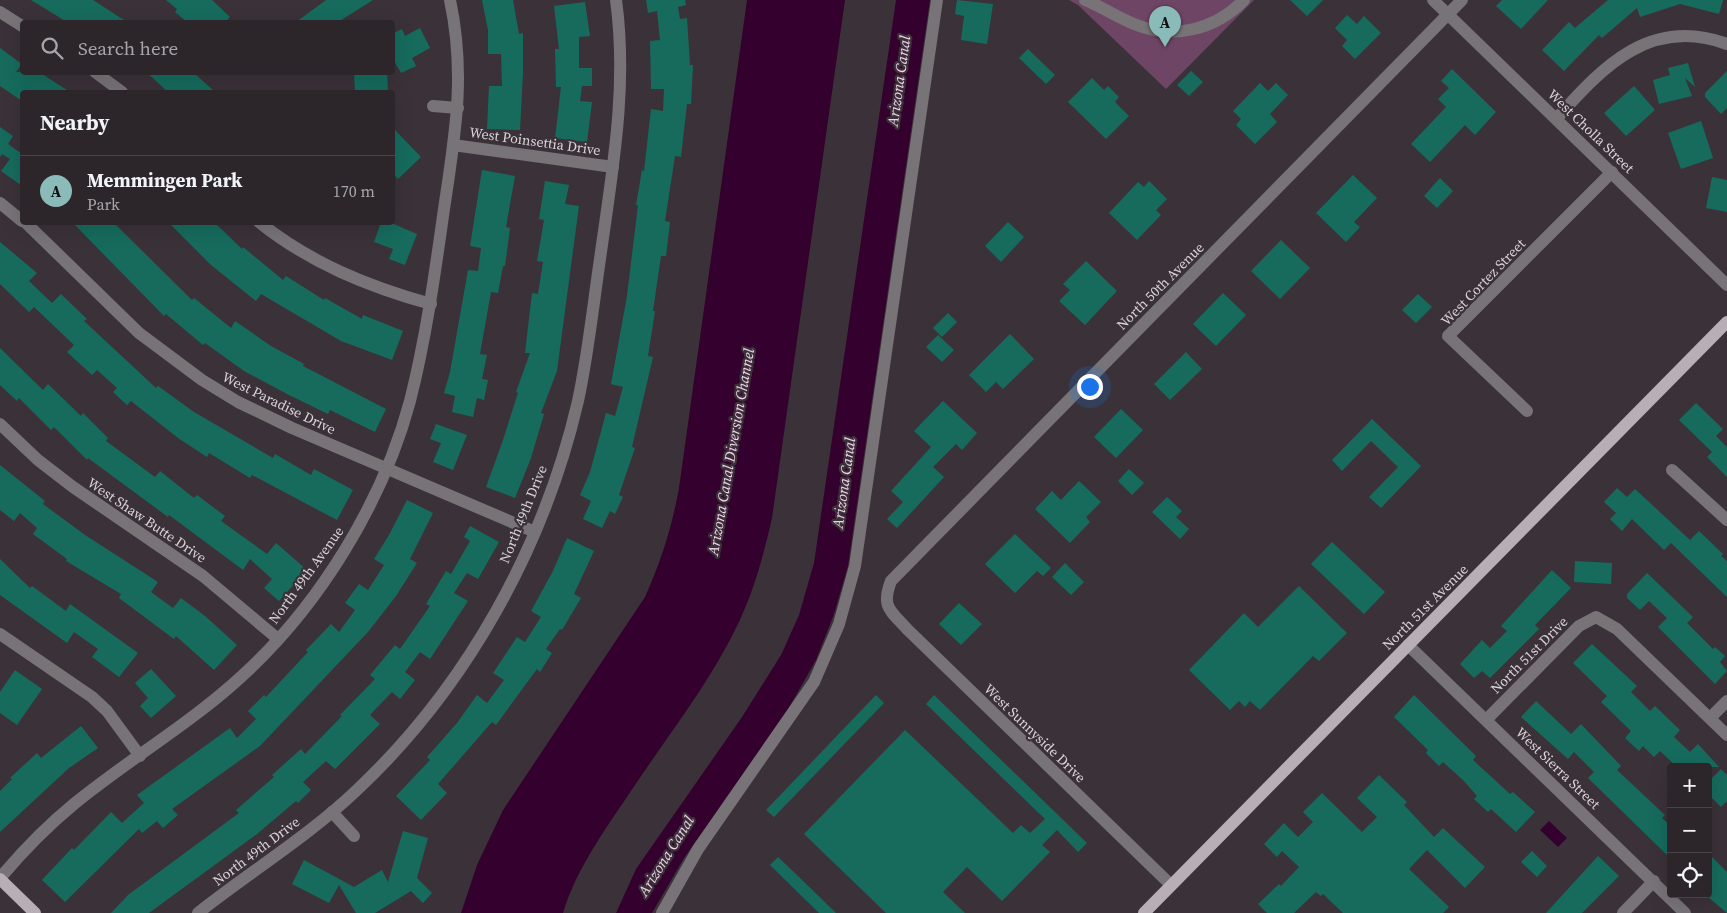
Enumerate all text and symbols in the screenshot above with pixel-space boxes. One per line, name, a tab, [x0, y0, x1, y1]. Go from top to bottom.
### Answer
pin: A	[1149, 6, 1181, 47]
search box	[20, 20, 395, 75]
water label: Arizona Canal	[882, 33, 915, 129]
icon: search	[38, 34, 66, 62]
text: Search here	[78, 35, 178, 61]
street label: West Cholla Street	[1543, 85, 1639, 178]
text: Nearby	[40, 108, 110, 137]
street label: West Poinsettia Drive	[468, 122, 602, 160]
text: Memmingen Park	[87, 167, 242, 193]
text: A	[51, 180, 61, 202]
text: 170 m	[333, 180, 375, 202]
text: Park	[87, 193, 120, 215]
street label: West Cortez Street	[1436, 234, 1530, 330]
street label: North 50th Avenue	[1112, 238, 1208, 334]
water label: Arizona Canal Diversion Channel	[702, 346, 759, 558]
street label: West Paradise Drive	[219, 367, 339, 439]
your location	[1077, 374, 1103, 400]
water label: Arizona Canal	[827, 435, 860, 531]
street label: North 49th Drive	[494, 462, 552, 566]
street label: West Shaw Butte Drive	[83, 473, 211, 567]
street label: North 49th Avenue	[264, 522, 348, 628]
street label: North 51st Avenue	[1378, 560, 1472, 654]
street label: North 51st Drive	[1486, 612, 1572, 698]
street label: West Sunnyside Drive	[980, 679, 1090, 787]
street label: West Sierra Street	[1511, 723, 1605, 814]
map controls	[1667, 763, 1712, 898]
button: +	[1667, 763, 1712, 808]
button: −	[1667, 808, 1712, 853]
water label: Arizona Canal	[632, 811, 699, 901]
street label: North 49th Drive	[208, 812, 304, 890]
button: locate	[1667, 853, 1712, 898]

